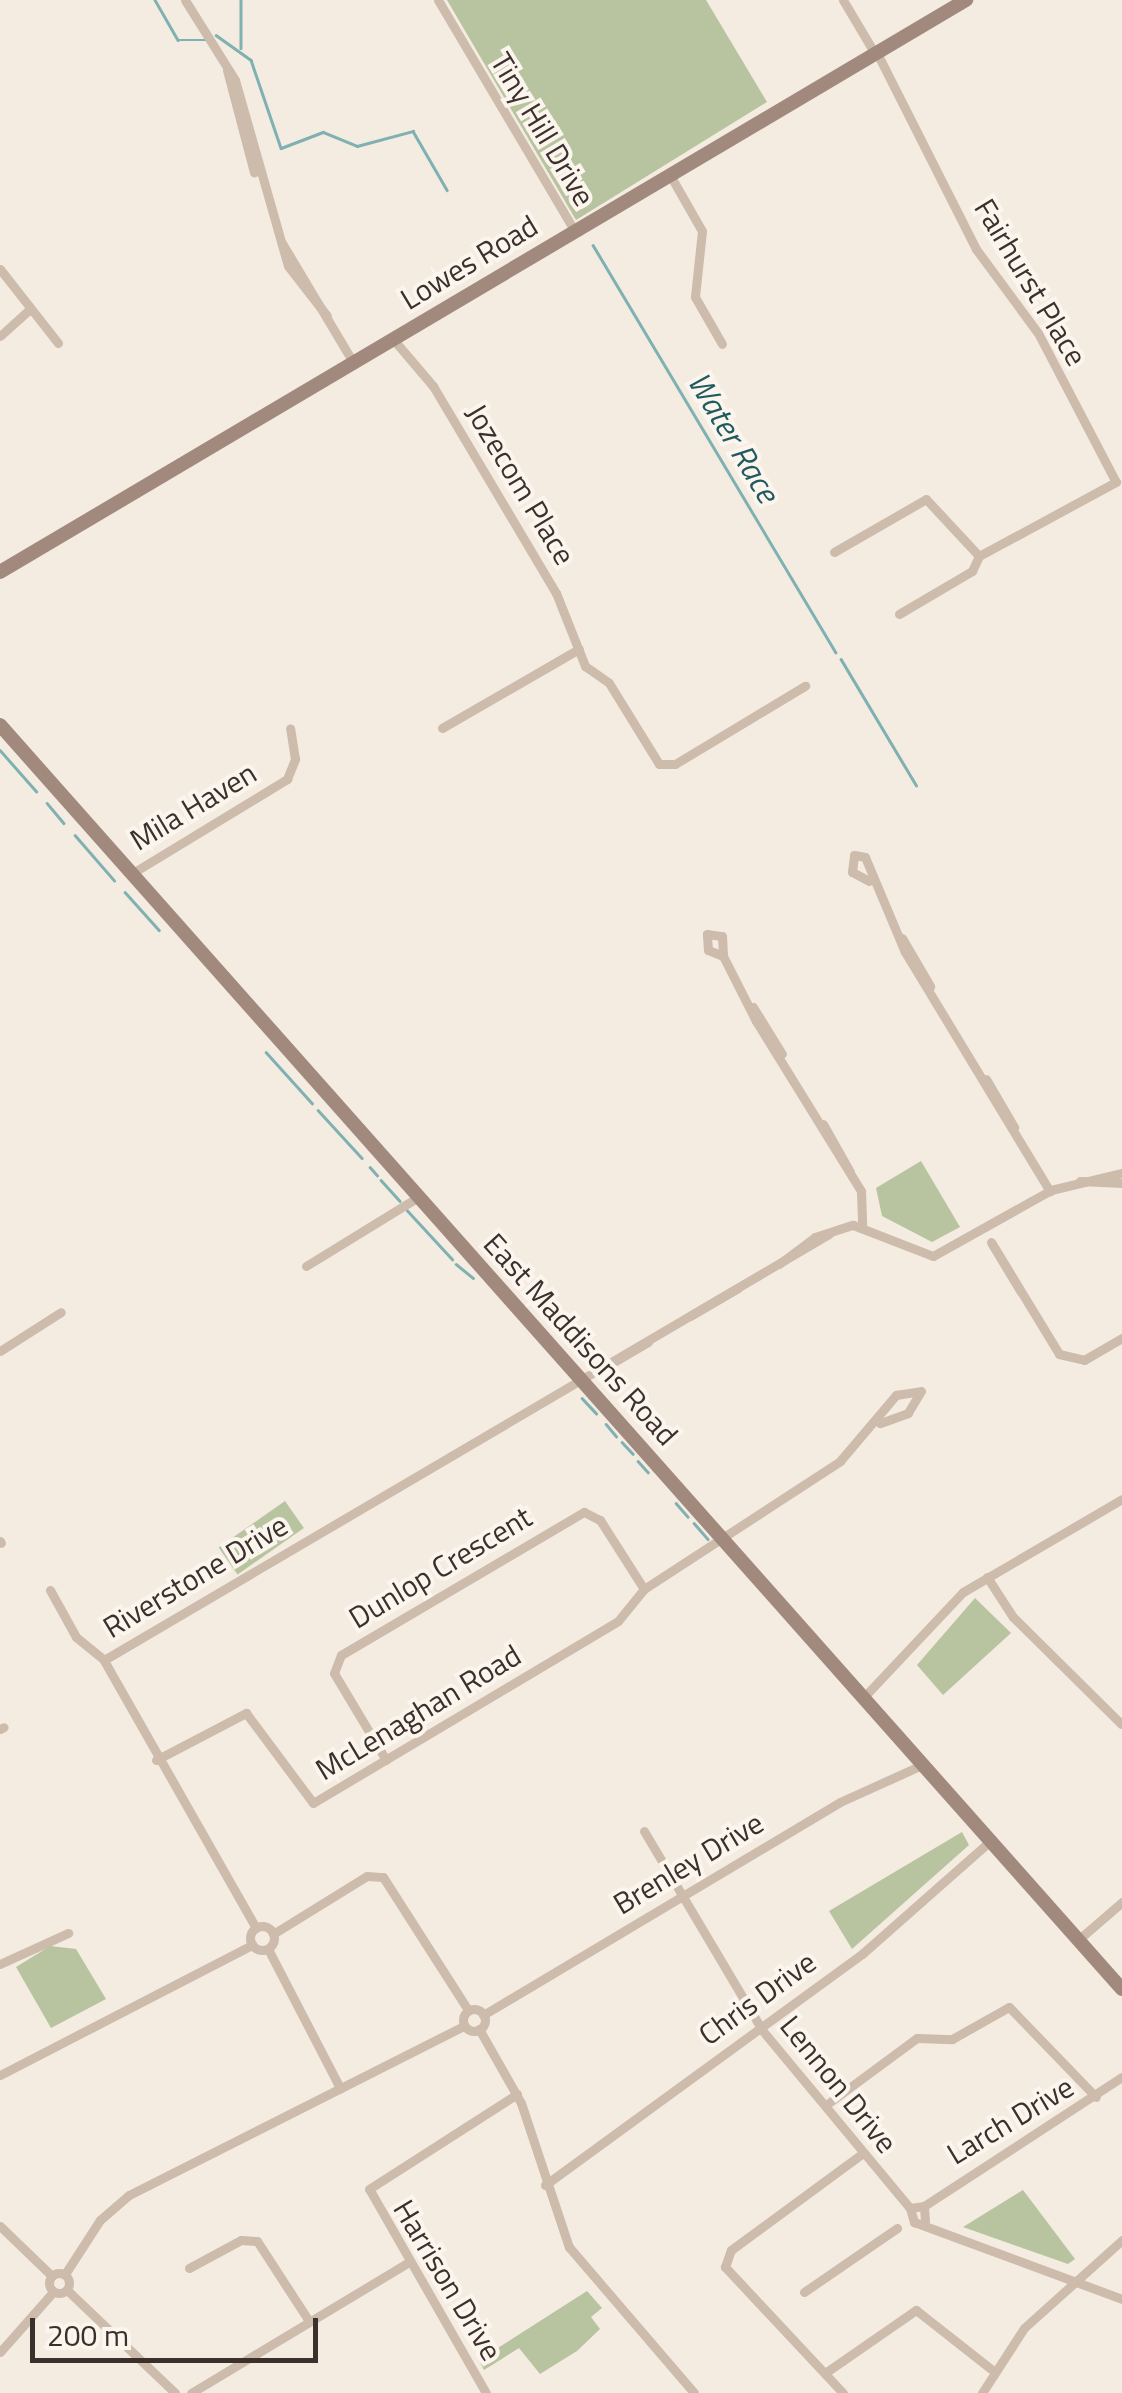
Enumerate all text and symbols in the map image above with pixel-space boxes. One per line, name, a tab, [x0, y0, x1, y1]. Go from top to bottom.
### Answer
street label: Tiny Hill Drive	[483, 46, 603, 212]
street label: Fairhurst Place	[967, 192, 1095, 372]
street label: Lowes Road	[394, 207, 544, 317]
water label: Water Race	[680, 365, 788, 509]
street label: Jozecom Place	[459, 397, 583, 571]
street label: Mila Haven	[123, 754, 263, 858]
street label: East Maddisons Road	[476, 1226, 686, 1452]
street label: Dunlop Crescent	[342, 1498, 538, 1636]
street label: Riverstone Drive	[96, 1507, 294, 1645]
street label: McLenaghan Road	[309, 1637, 527, 1787]
street label: Brenley Drive	[607, 1804, 769, 1922]
street label: Chris Drive	[692, 1944, 822, 2052]
street label: Lennon Drive	[773, 2008, 905, 2160]
street label: Larch Drive	[940, 2068, 1080, 2172]
street label: Harrison Drive	[386, 2193, 510, 2367]
scale bar	[35, 2298, 322, 2360]
text: 200 m	[47, 2312, 129, 2358]

